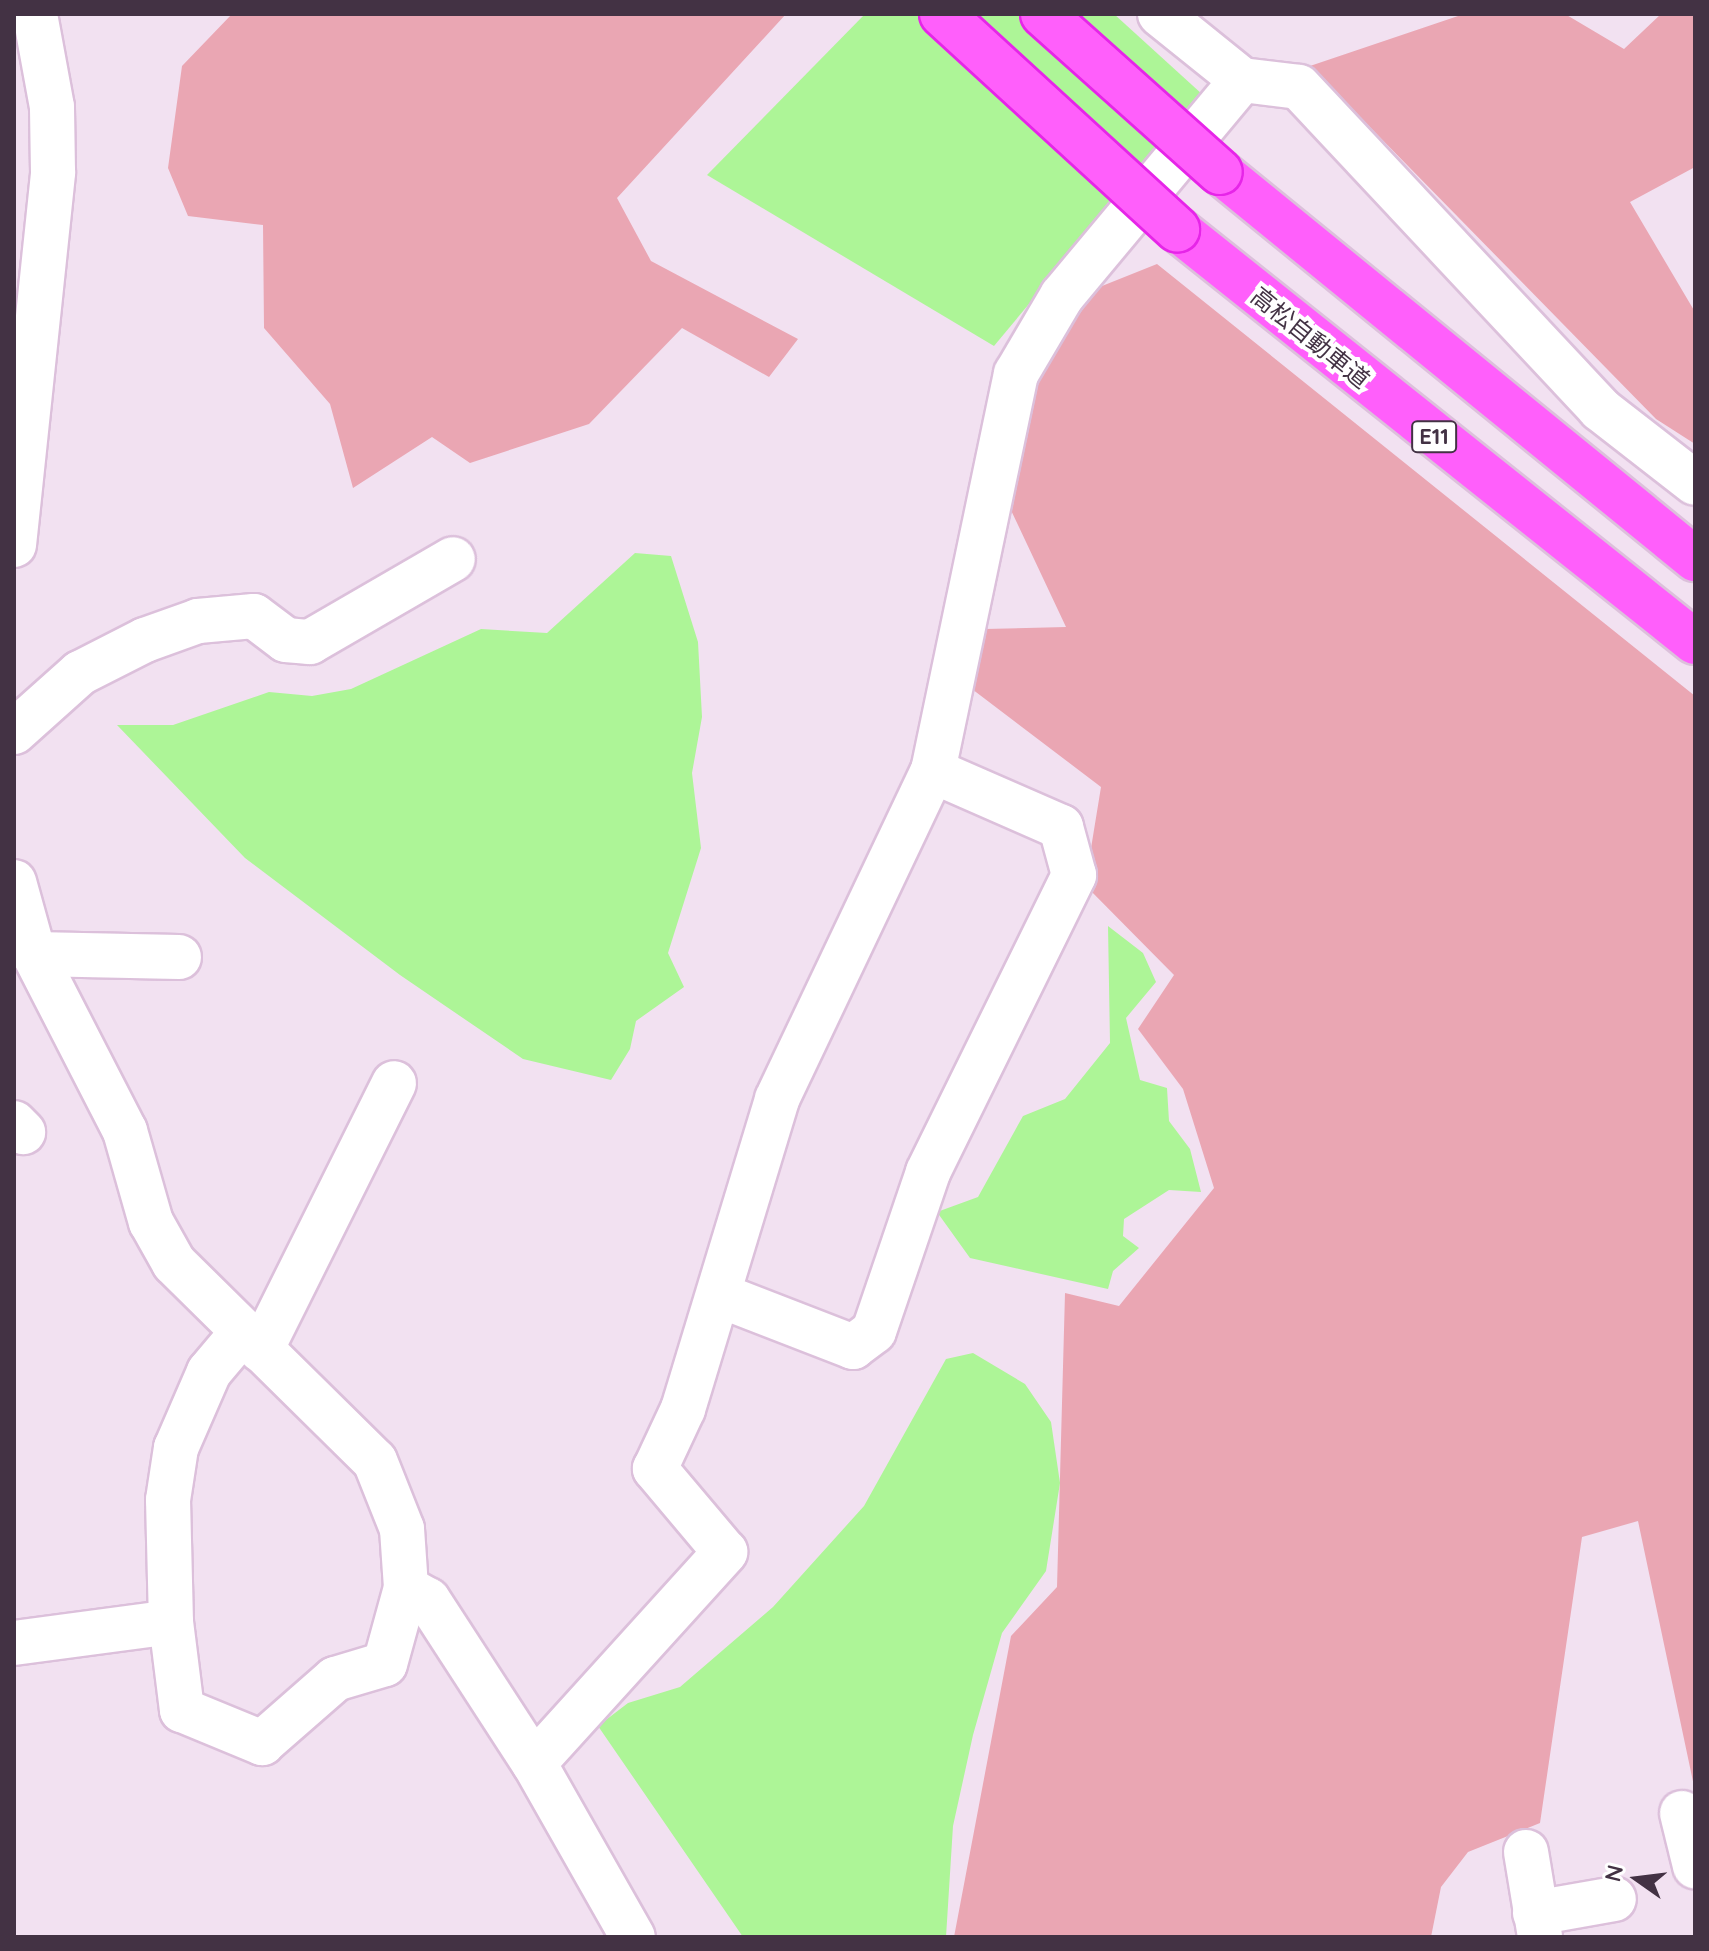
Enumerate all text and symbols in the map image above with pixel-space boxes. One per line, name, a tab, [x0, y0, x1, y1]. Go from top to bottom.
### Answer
street label: 高松自動車道	[1245, 281, 1375, 395]
road number: E11	[1410, 419, 1458, 455]
north arrow	[1597, 1839, 1677, 1919]
text: N	[1598, 1862, 1629, 1884]

